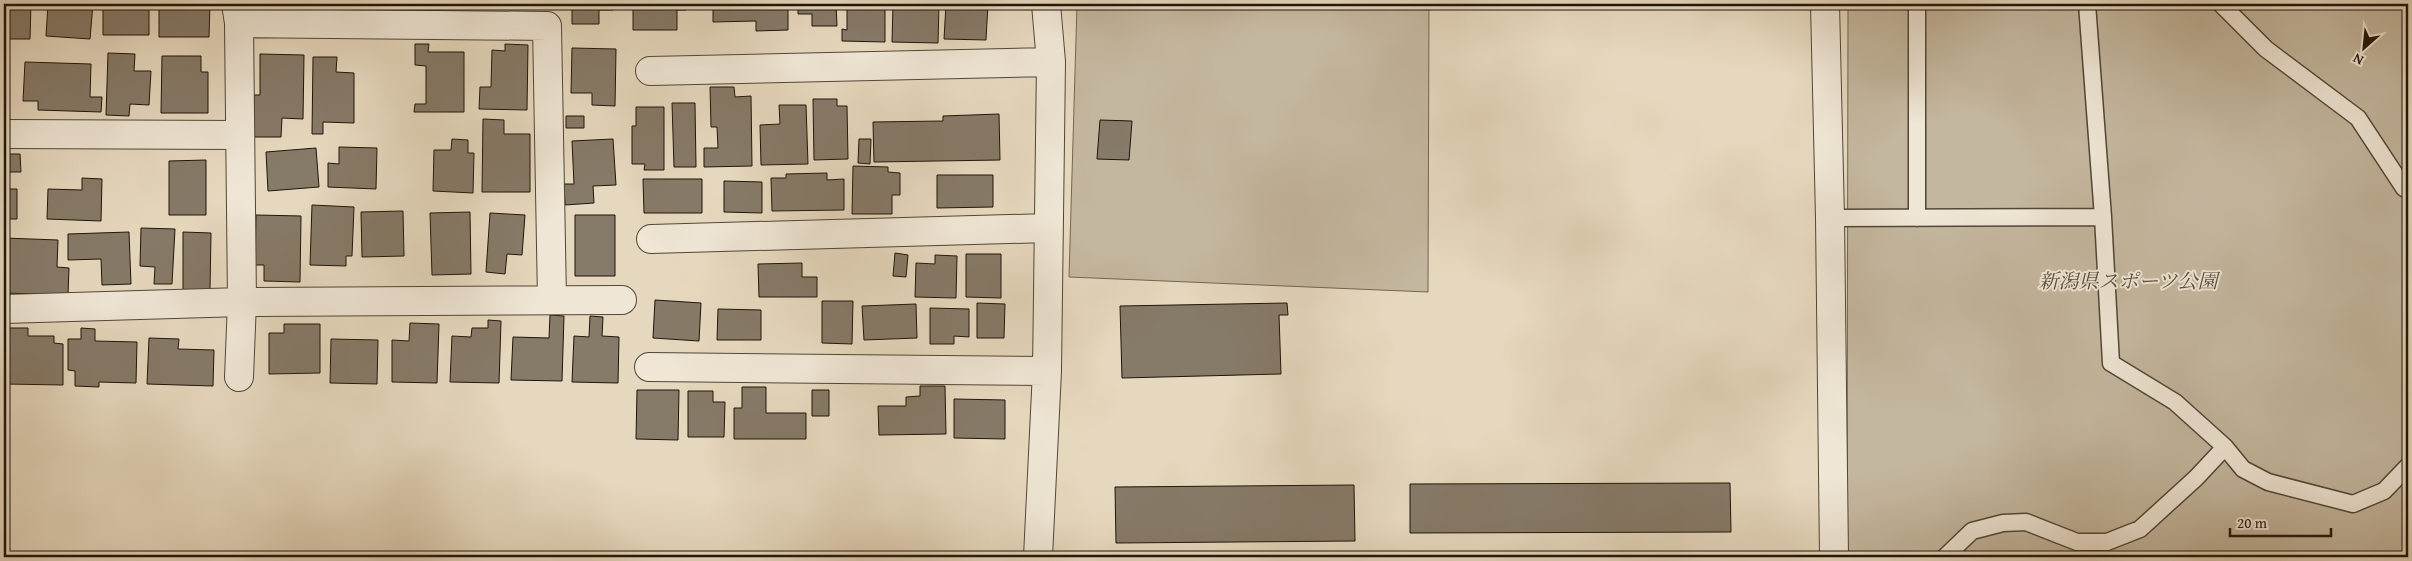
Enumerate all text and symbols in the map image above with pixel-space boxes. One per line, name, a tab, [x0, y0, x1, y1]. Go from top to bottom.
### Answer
north arrow	[2340, 22, 2390, 72]
text: N	[2349, 48, 2367, 71]
park label: 新潟県スポーツ公園	[2038, 266, 2221, 295]
scale bar	[2230, 506, 2331, 538]
text: 20 m	[2237, 512, 2268, 533]

